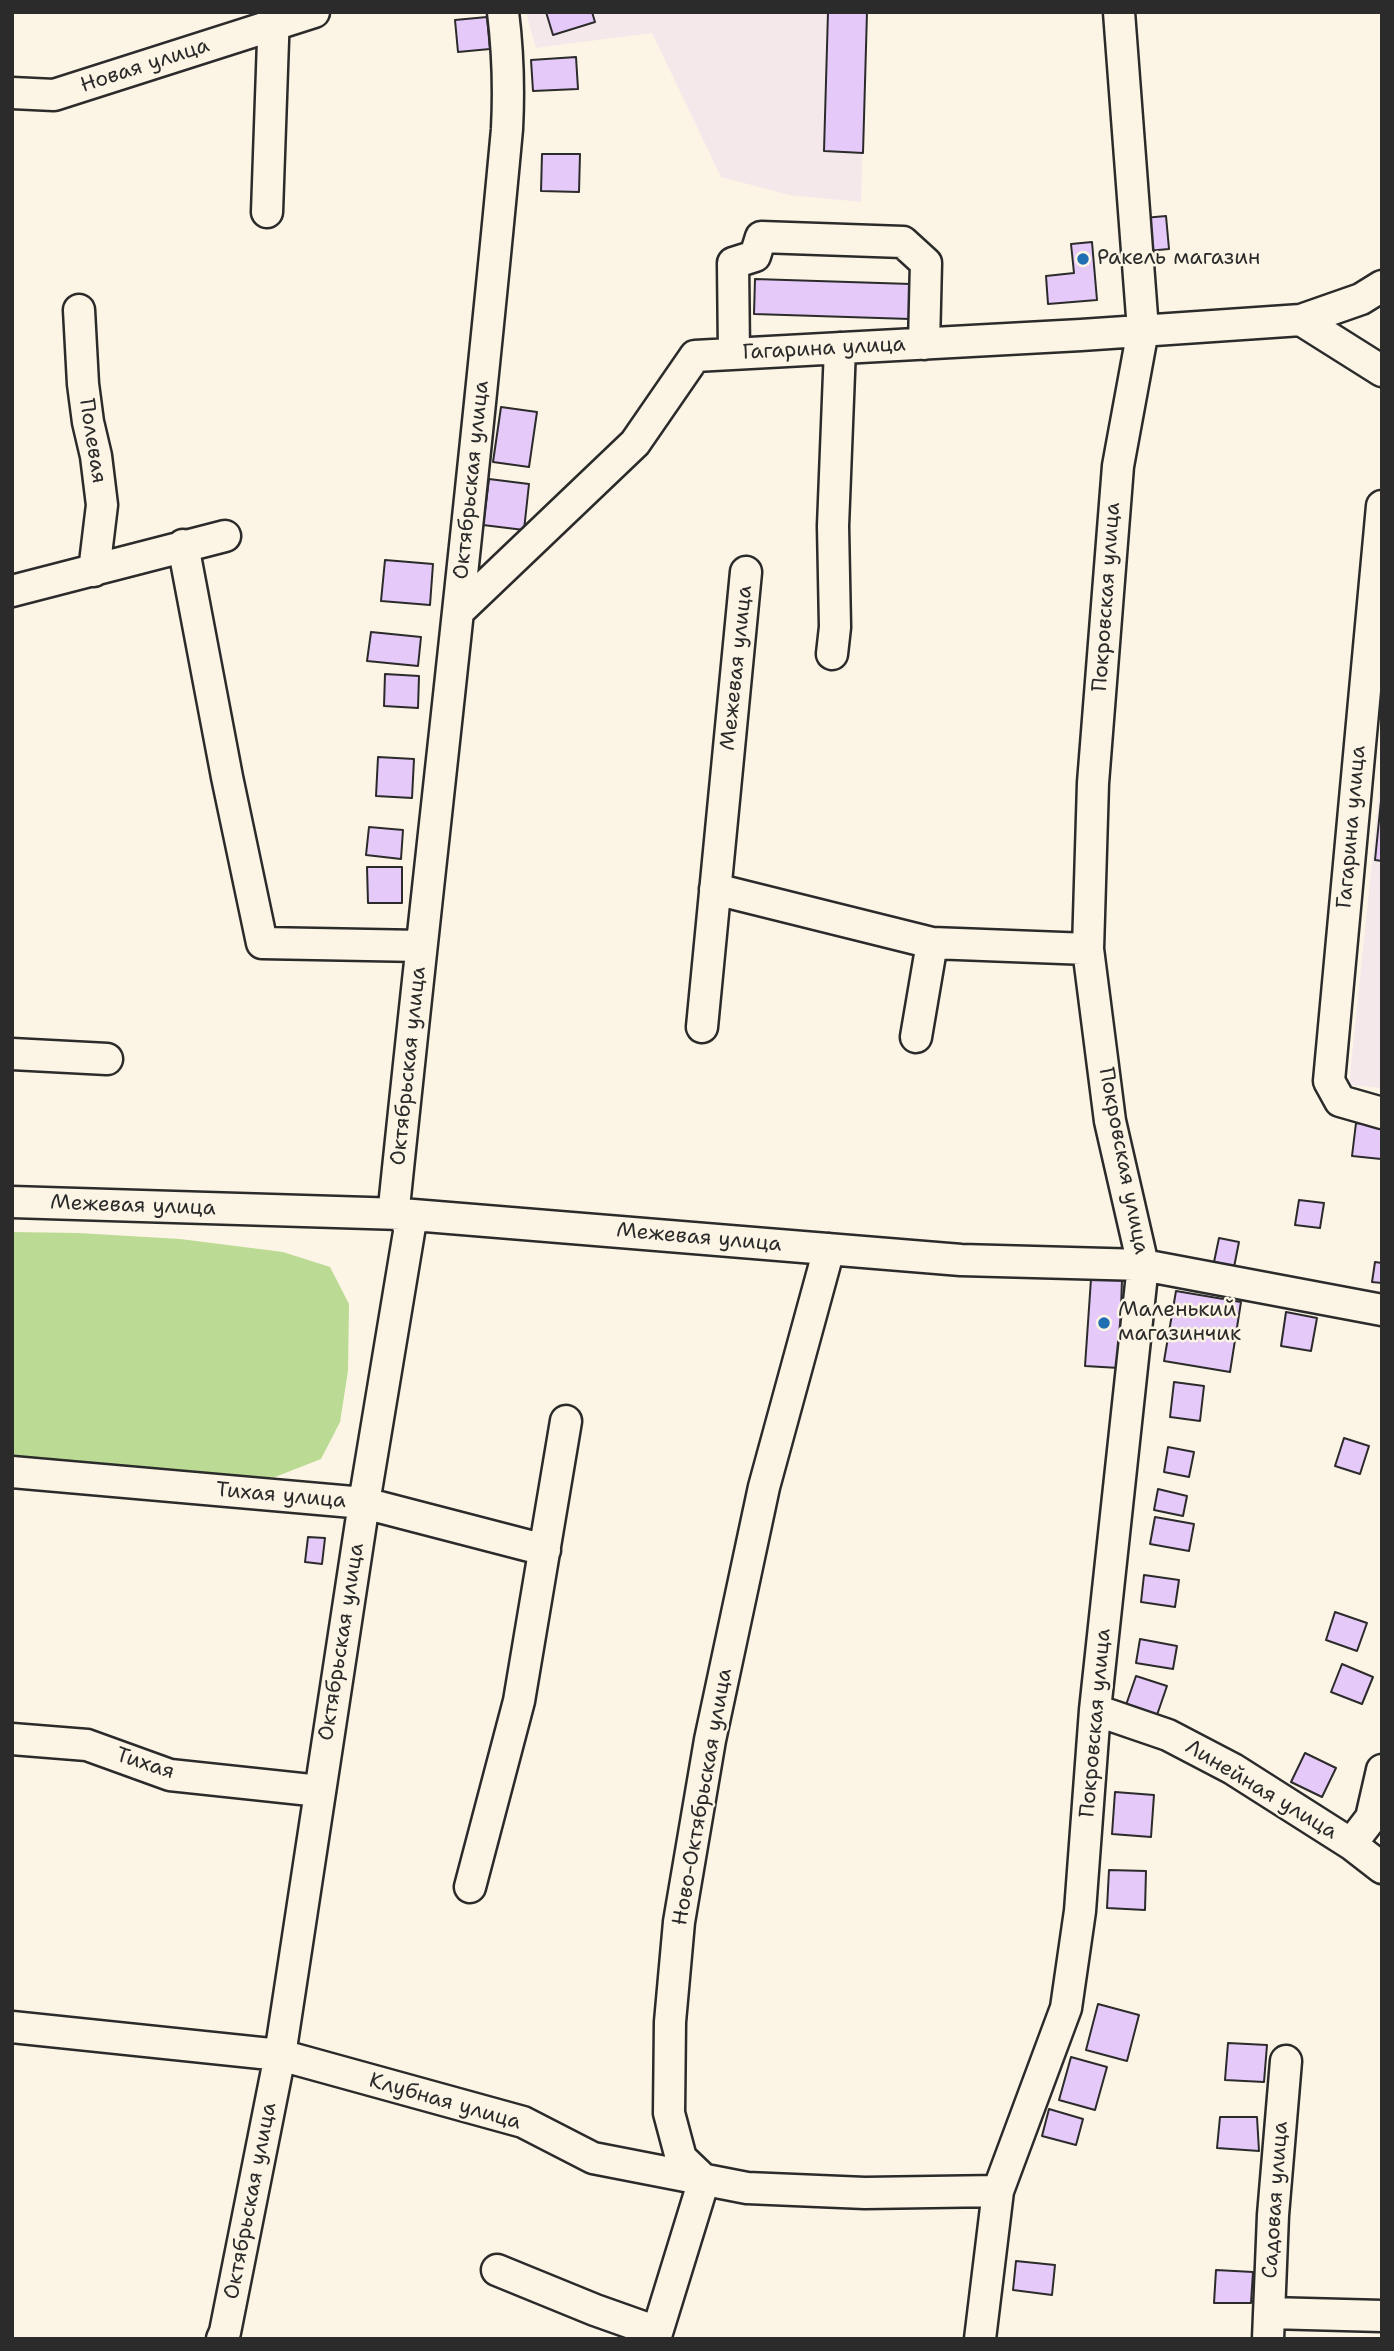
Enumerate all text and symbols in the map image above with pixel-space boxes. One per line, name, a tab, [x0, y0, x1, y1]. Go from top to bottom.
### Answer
street label: Новая улица	[77, 33, 213, 99]
place label: Ракель магазин	[1097, 246, 1260, 272]
marker: Ракель магазин	[1075, 251, 1091, 267]
street label: Гагарина улица	[742, 332, 906, 366]
street label: Октябрьская улица	[449, 379, 495, 581]
street label: Полевая	[73, 397, 111, 485]
street label: Покровская улица	[1088, 502, 1126, 692]
street label: Межевая улица	[716, 584, 758, 752]
street label: Гагарина улица	[1332, 744, 1372, 910]
street label: Октябрьская улица	[386, 965, 432, 1167]
street label: Покровская улица	[1093, 1066, 1153, 1256]
street label: Межевая улица	[50, 1191, 216, 1221]
street label: Межевая улица	[615, 1218, 783, 1258]
place label: Маленький магазинчик	[1118, 1298, 1241, 1348]
marker: Маленький магазинчик	[1096, 1315, 1112, 1331]
street label: Тихая улица	[215, 1478, 347, 1514]
street label: Октябрьская улица	[314, 1541, 370, 1743]
street label: Покровская улица	[1075, 1627, 1117, 1819]
street label: Ново-Октябрьская улица	[668, 1667, 738, 1927]
street label: Линейная улица	[1181, 1735, 1341, 1845]
street label: Тихая	[113, 1743, 177, 1785]
street label: Клубная улица	[366, 2068, 524, 2136]
street label: Октябрьская улица	[220, 2100, 282, 2302]
street label: Садовая улица	[1258, 2120, 1294, 2280]

